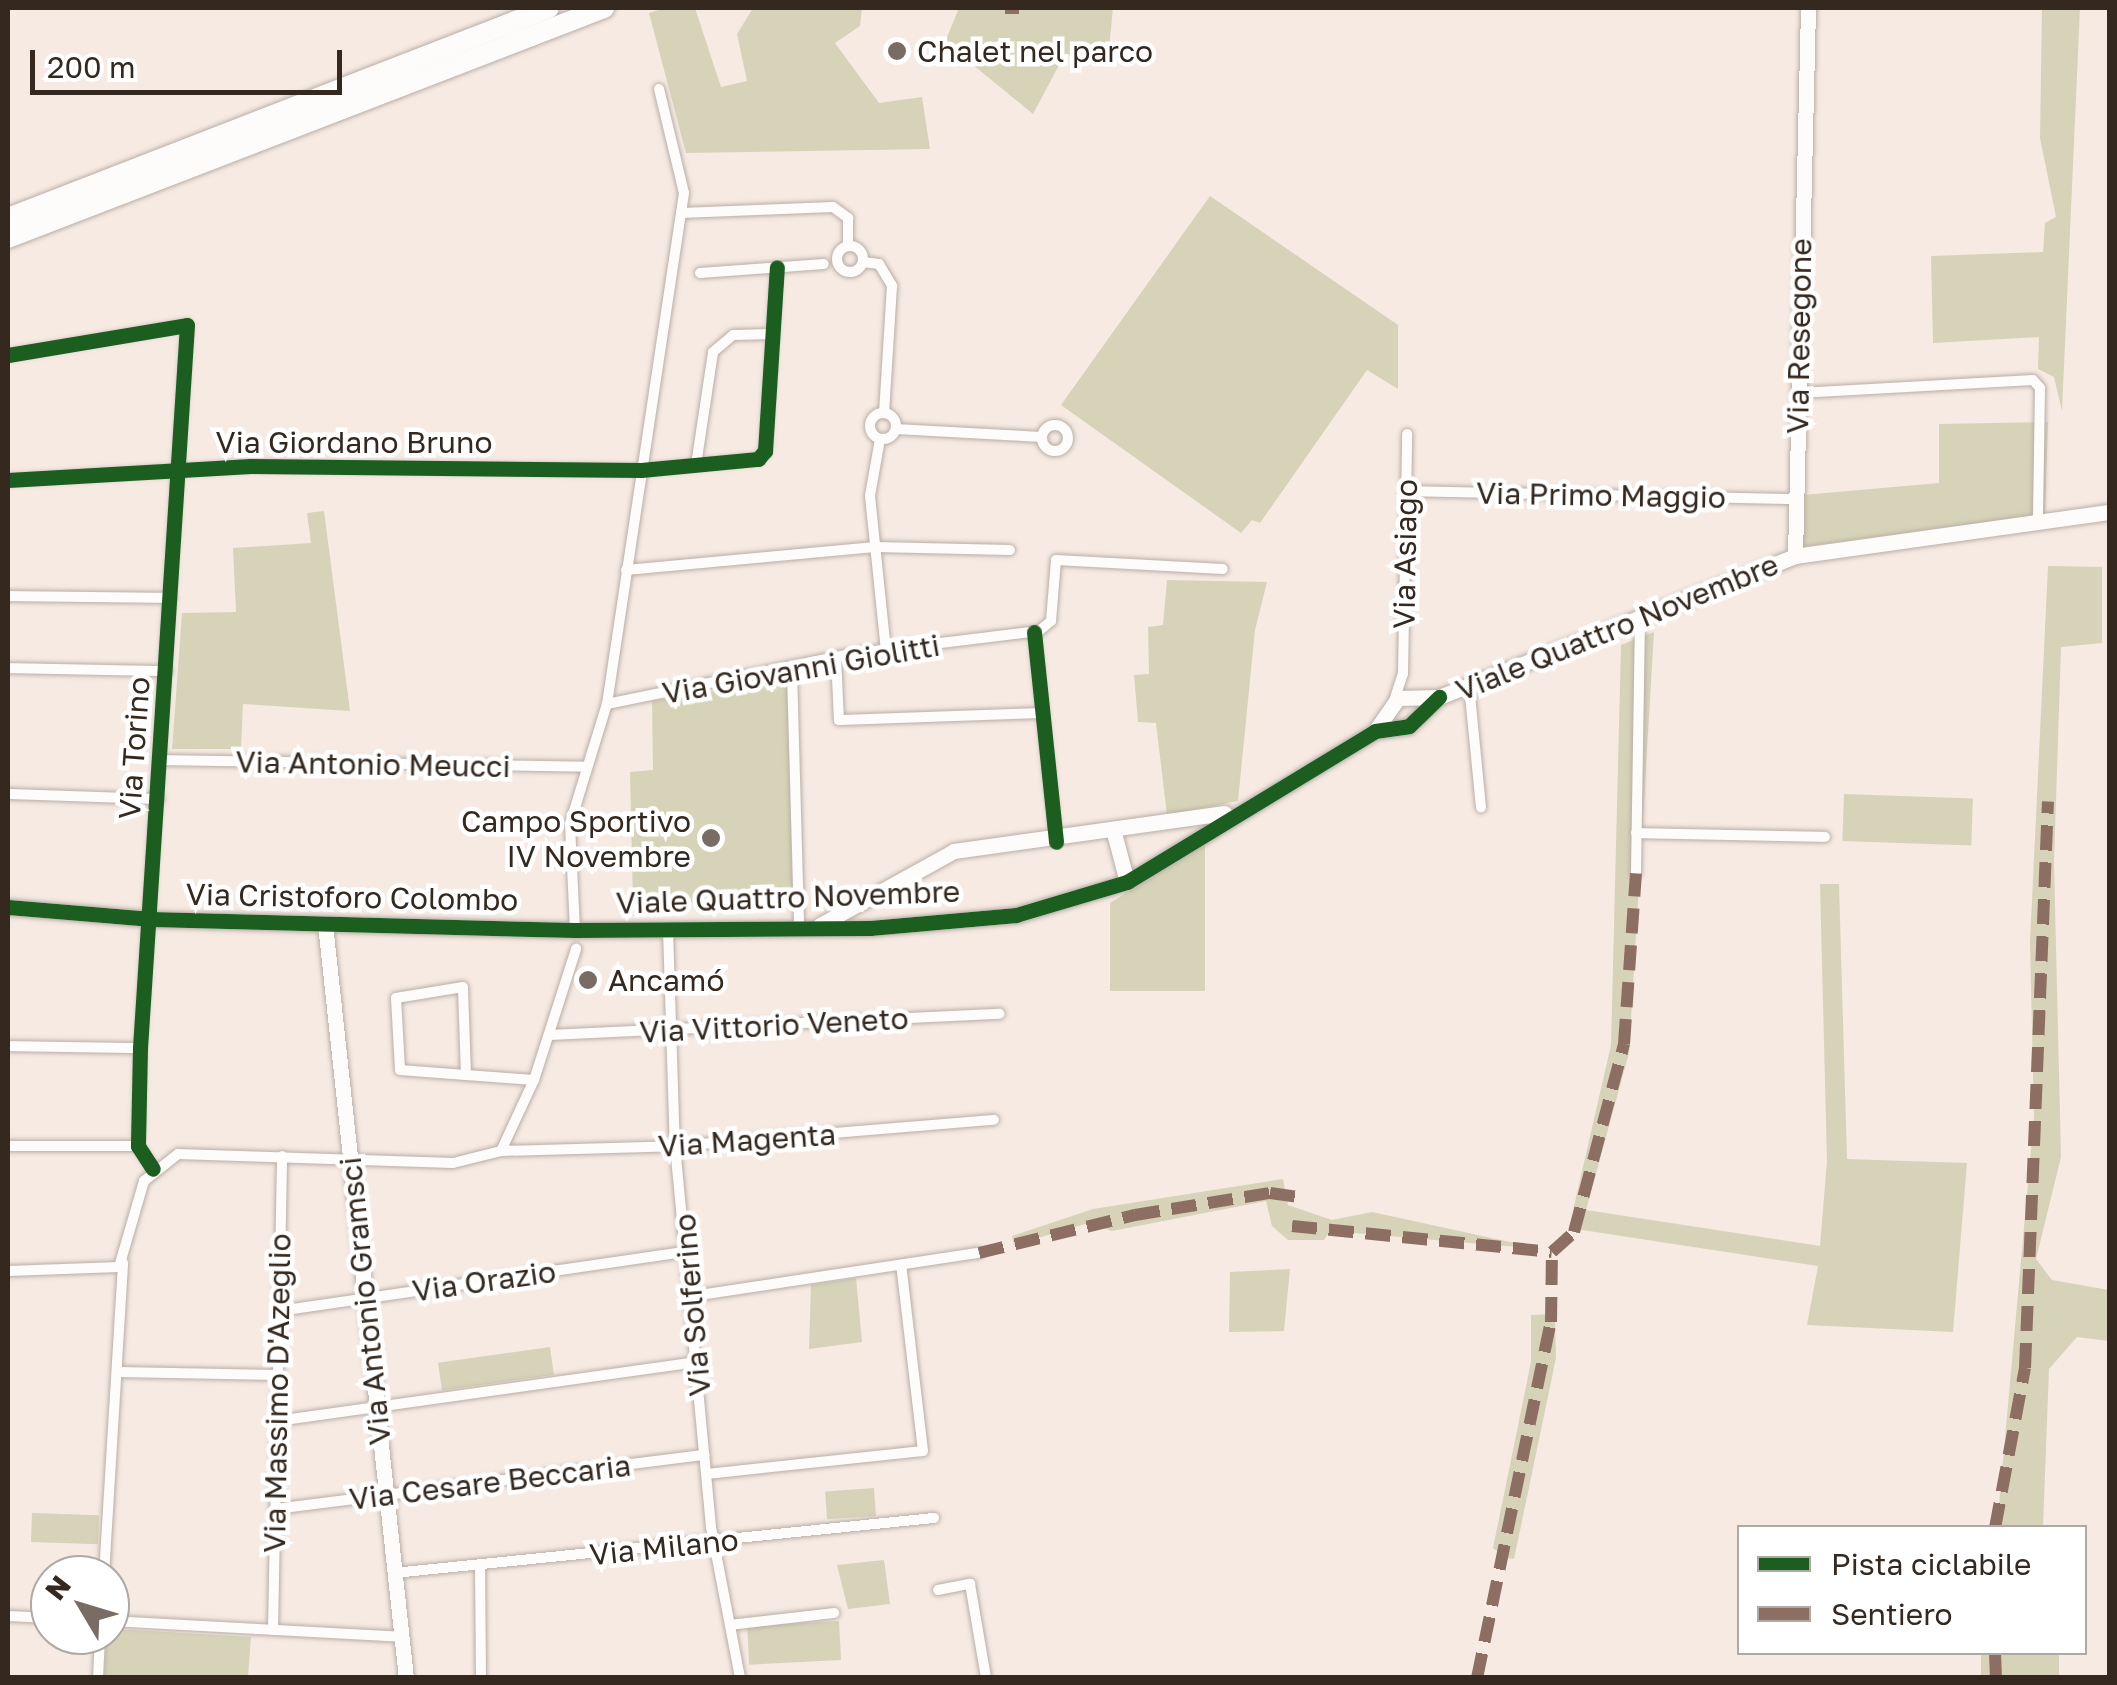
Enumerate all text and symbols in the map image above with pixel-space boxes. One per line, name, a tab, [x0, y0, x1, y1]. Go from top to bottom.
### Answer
scale bar	[35, 30, 348, 92]
place label: Chalet nel parco	[917, 33, 1153, 69]
marker: Chalet nel parco	[886, 40, 908, 62]
text: 200 m	[47, 49, 136, 85]
street label: Via Resegone	[1779, 238, 1819, 434]
street label: Via Giordano Bruno	[216, 424, 492, 460]
street label: Via Primo Maggio	[1476, 475, 1726, 515]
street label: Via Asiago	[1386, 479, 1424, 629]
street label: Viale Quattro Novembre	[1451, 546, 1783, 708]
street label: Via Giovanni Giolitti	[659, 627, 943, 711]
street label: Via Torino	[111, 676, 157, 820]
street label: Via Antonio Meucci	[235, 744, 511, 784]
place label: Campo Sportivo IV Novembre	[461, 803, 691, 874]
marker: Campo Sportivo IV Novembre	[700, 827, 722, 849]
street label: Viale Quattro Novembre	[615, 873, 961, 921]
street label: Via Cristoforo Colombo	[185, 876, 519, 918]
place label: Ancamó	[608, 962, 724, 998]
marker: Ancamó	[577, 969, 599, 991]
street label: Via Vittorio Veneto	[639, 1000, 909, 1050]
street label: Via Magenta	[657, 1116, 837, 1164]
street label: Via Antonio Gramsci	[332, 1155, 398, 1447]
street label: Via Solferino	[666, 1212, 718, 1398]
street label: Via Massimo D'Azeglio	[256, 1233, 298, 1553]
street label: Via Orazio	[410, 1253, 558, 1309]
street label: Via Cesare Beccaria	[347, 1447, 633, 1517]
street label: Via Milano	[588, 1521, 740, 1573]
legend	[1737, 1525, 2087, 1655]
text: Pista ciclabile	[1831, 1546, 2032, 1582]
north arrow	[30, 1555, 130, 1655]
text: N	[38, 1569, 77, 1606]
text: Sentiero	[1831, 1596, 1953, 1632]

